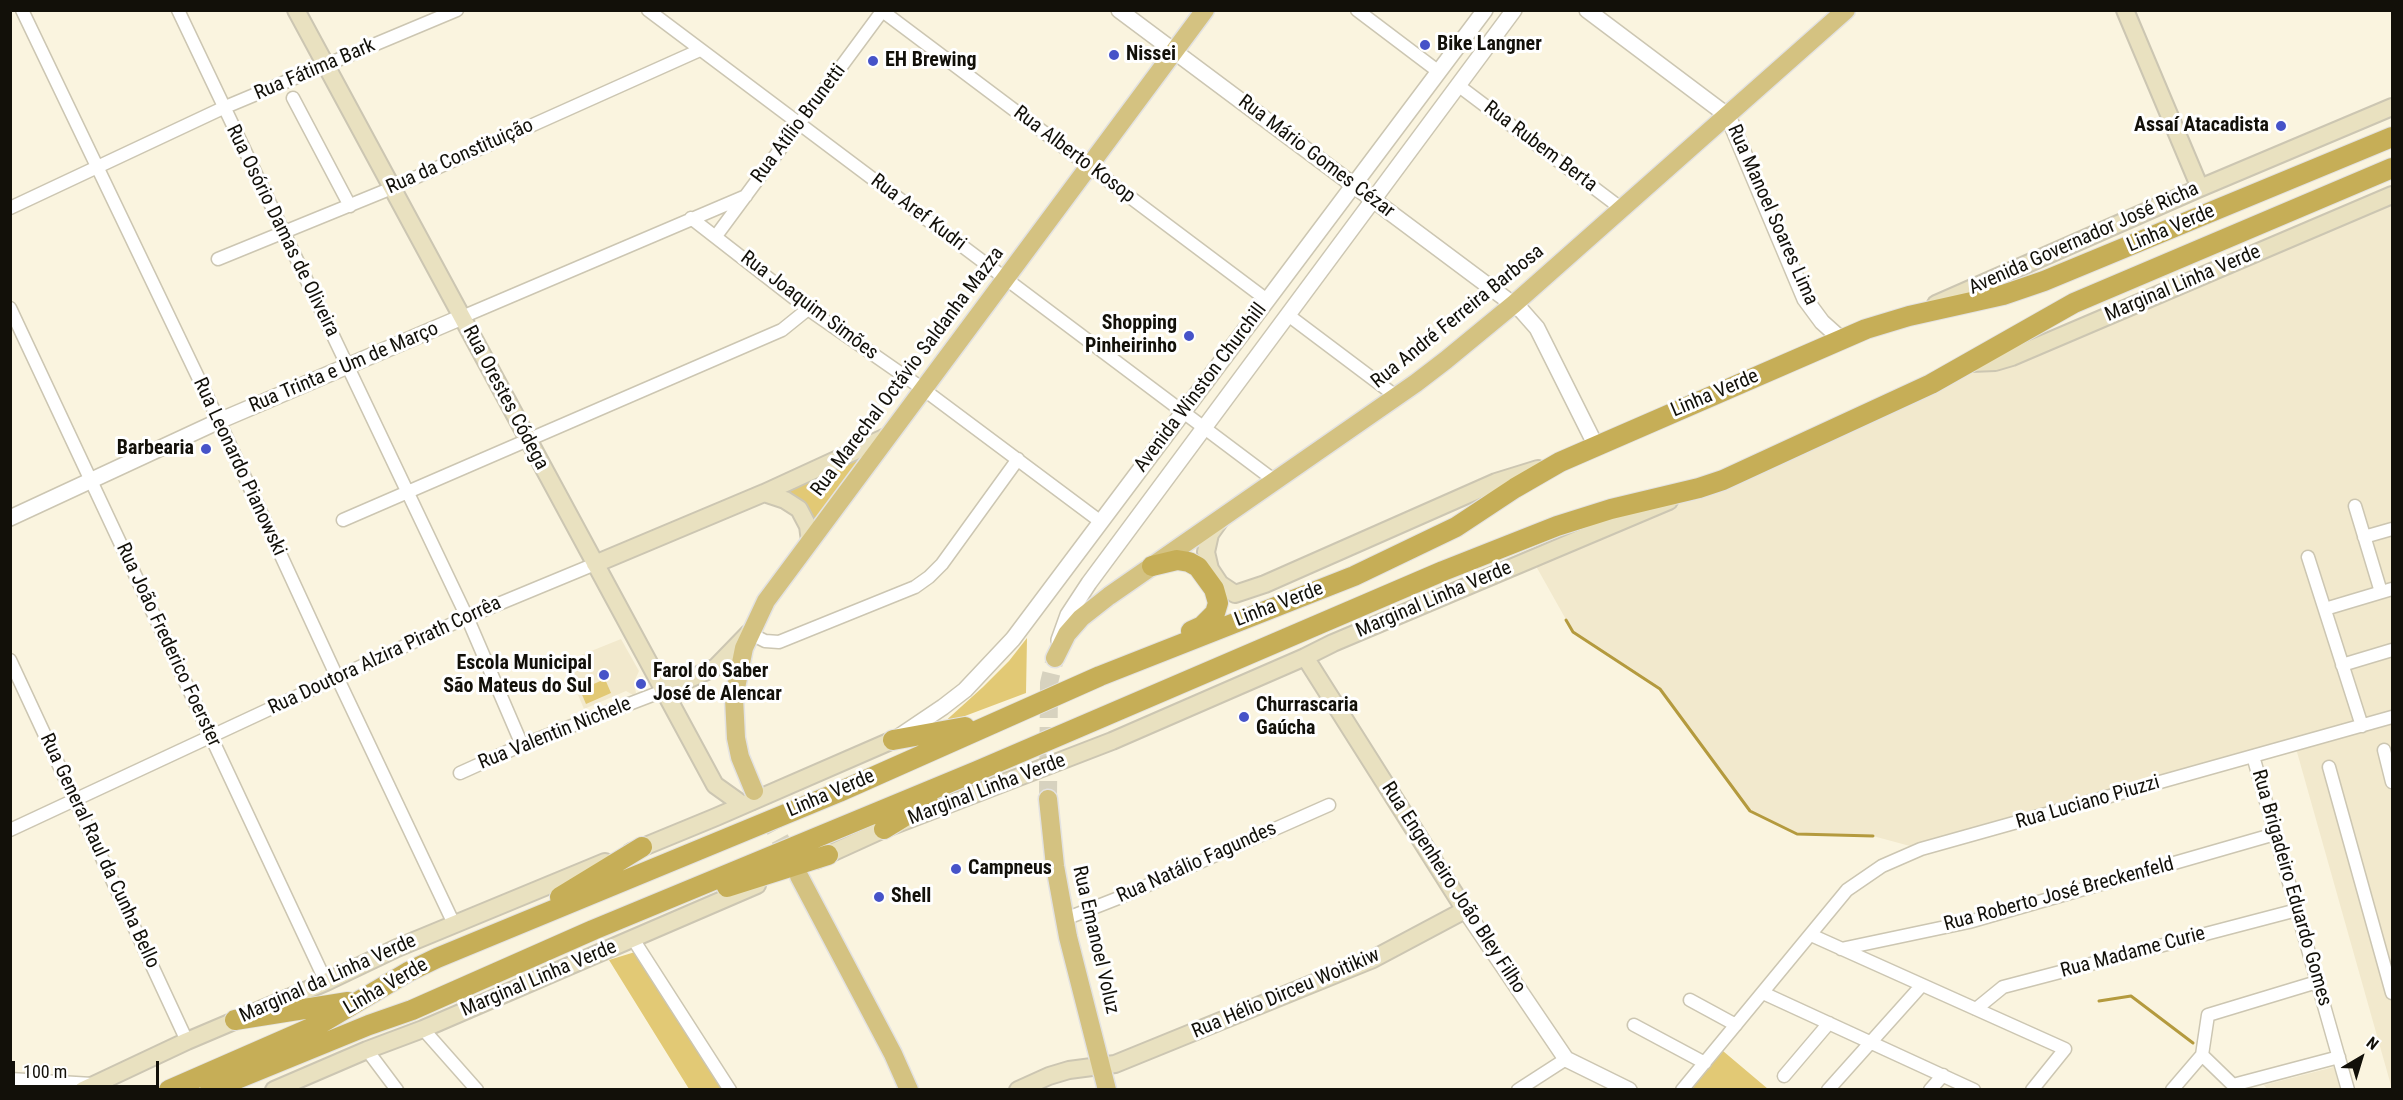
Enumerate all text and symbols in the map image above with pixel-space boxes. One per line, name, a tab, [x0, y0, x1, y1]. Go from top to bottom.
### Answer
place label: Bike Langner	[1437, 33, 1542, 57]
street label: Rua Fátima Bark	[251, 34, 379, 106]
marker: Bike Langner	[1418, 38, 1432, 52]
place label: Nissei	[1126, 43, 1176, 67]
marker: Nissei	[1107, 48, 1121, 62]
place label: EH Brewing	[885, 49, 977, 73]
marker: EH Brewing	[866, 54, 880, 68]
street label: Rua Atílio Brunetti	[747, 60, 851, 188]
street label: Rua Mário Gomes Cézar	[1233, 90, 1399, 224]
street label: Rua Rubem Berta	[1478, 96, 1602, 198]
street label: Rua Alberto Kosop	[1008, 101, 1140, 209]
street label: Rua da Constituição	[383, 114, 537, 200]
place label: Assaí Atacadista	[2134, 114, 2269, 138]
marker: Assaí Atacadista	[2274, 119, 2288, 133]
street label: Rua Osório Damas de Oliveira	[220, 121, 344, 341]
street label: Rua Manoel Soares Lima	[1721, 121, 1823, 309]
street label: Rua Aref Kudri	[866, 169, 970, 257]
street label: Avenida Governador José Richa	[1965, 177, 2203, 301]
street label: Linha Verde	[2124, 200, 2218, 258]
street label: Rua André Ferreira Barbosa	[1367, 240, 1549, 394]
street label: Marginal Linha Verde	[2102, 240, 2264, 328]
street label: Rua Marechal Octávio Saldanha Mazza	[806, 243, 1010, 501]
street label: Rua Joaquim Simões	[735, 246, 883, 366]
street label: Avenida Winston Churchill	[1130, 299, 1272, 477]
place label: Shopping Pinheirinho	[1085, 312, 1177, 359]
street label: Rua Trinta e Um de Março	[246, 317, 442, 419]
street label: Rua Orestes Códega	[457, 322, 553, 474]
marker: Shopping Pinheirinho	[1182, 329, 1196, 343]
street label: Linha Verde	[1668, 365, 1762, 423]
street label: Rua Leonardo Pianowski	[187, 374, 291, 560]
place label: Barbearia	[117, 437, 194, 461]
marker: Barbearia	[199, 442, 213, 456]
street label: Rua João Frederico Foerster	[110, 539, 226, 751]
street label: Marginal Linha Verde	[1353, 556, 1515, 644]
street label: Linha Verde	[1231, 577, 1327, 633]
street label: Rua Doutora Alzira Pirath Corrêa	[265, 591, 505, 721]
place label: Escola Municipal São Mateus do Sul	[443, 652, 592, 699]
place label: Farol do Saber José de Alencar	[653, 660, 782, 707]
marker: Escola Municipal São Mateus do Sul	[597, 668, 611, 682]
marker: Farol do Saber José de Alencar	[634, 677, 648, 691]
street label: Rua Valentin Nichele	[475, 692, 635, 776]
place label: Churrascaria Gaúcha	[1256, 694, 1358, 741]
marker: Churrascaria Gaúcha	[1237, 710, 1251, 724]
street label: Rua General Raul da Cunha Bello	[34, 730, 164, 972]
street label: Marginal Linha Verde	[905, 749, 1069, 831]
street label: Linha Verde	[784, 765, 878, 823]
street label: Rua Brigadeiro Eduardo Gomes	[2246, 767, 2336, 1009]
street label: Rua Luciano Piuzzi	[2013, 771, 2163, 835]
street label: Rua Engenheiro João Bley Filho	[1376, 778, 1530, 998]
street label: Rua Natálio Fagundes	[1113, 817, 1281, 909]
street label: Rua Roberto José Breckenfeld	[1941, 853, 2177, 937]
place label: Campneus	[968, 857, 1052, 881]
marker: Campneus	[949, 862, 963, 876]
street label: Rua Emanoel Voluz	[1066, 864, 1124, 1016]
place label: Shell	[891, 885, 931, 909]
marker: Shell	[872, 890, 886, 904]
street label: Rua Madame Curie	[2058, 922, 2208, 984]
street label: Marginal da Linha Verde	[236, 929, 420, 1029]
street label: Marginal Linha Verde	[458, 935, 620, 1023]
street label: Rua Hélio Dirceu Woitikiw	[1189, 944, 1383, 1044]
street label: Linha Verde	[340, 953, 432, 1021]
north arrow	[2331, 1028, 2391, 1088]
text: N	[2363, 1033, 2382, 1054]
scale bar	[15, 1049, 162, 1087]
text: 100 m	[23, 1061, 67, 1082]

